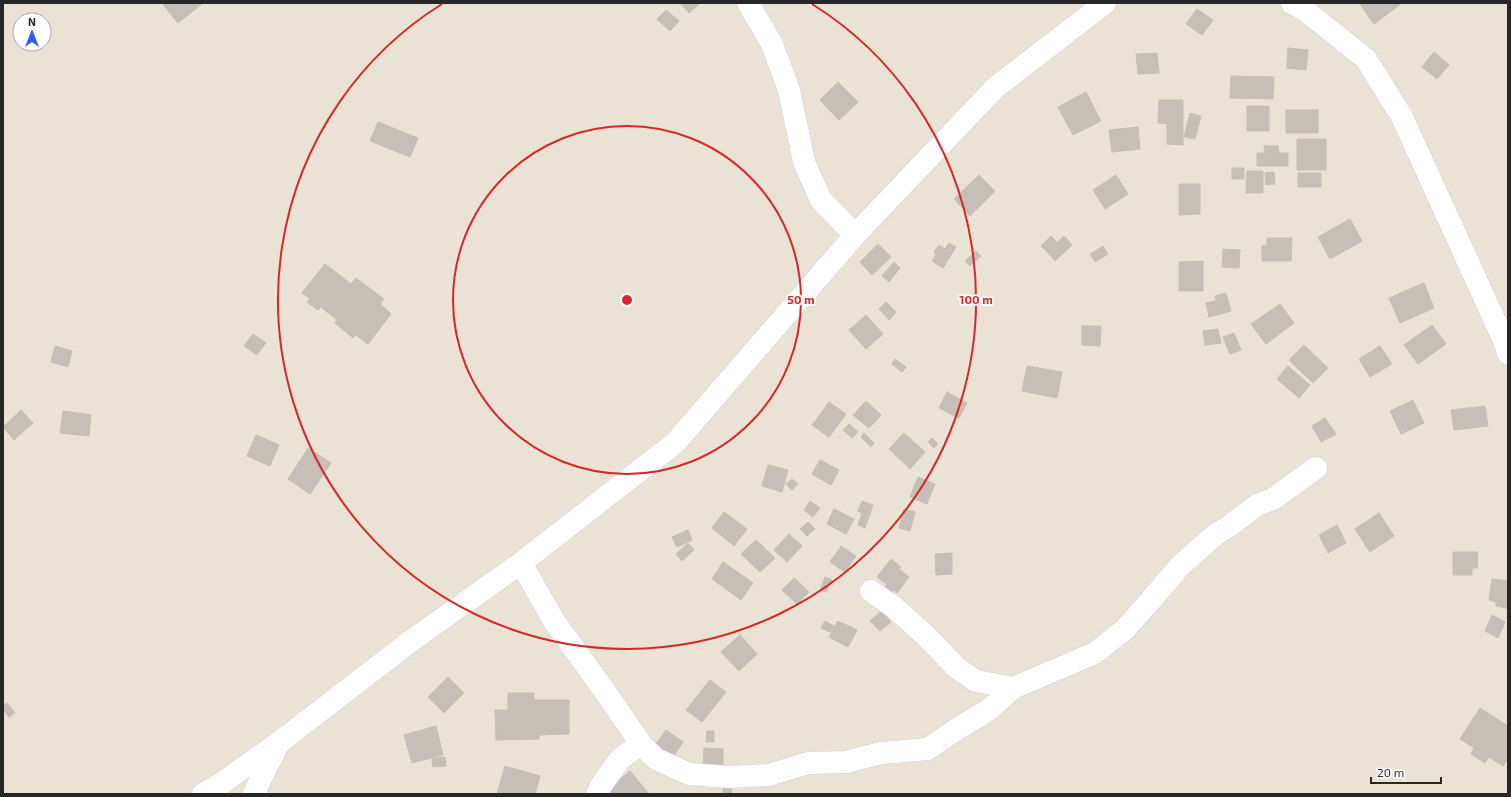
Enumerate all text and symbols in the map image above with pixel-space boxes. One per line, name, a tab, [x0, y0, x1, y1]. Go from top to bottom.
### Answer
north arrow	[12, 12, 52, 52]
text: N	[28, 15, 36, 28]
text: 50 m	[787, 292, 815, 306]
text: 100 m	[959, 292, 993, 306]
centre of rings	[620, 293, 634, 307]
scale bar	[1371, 759, 1441, 785]
text: 20 m	[1377, 765, 1404, 779]

